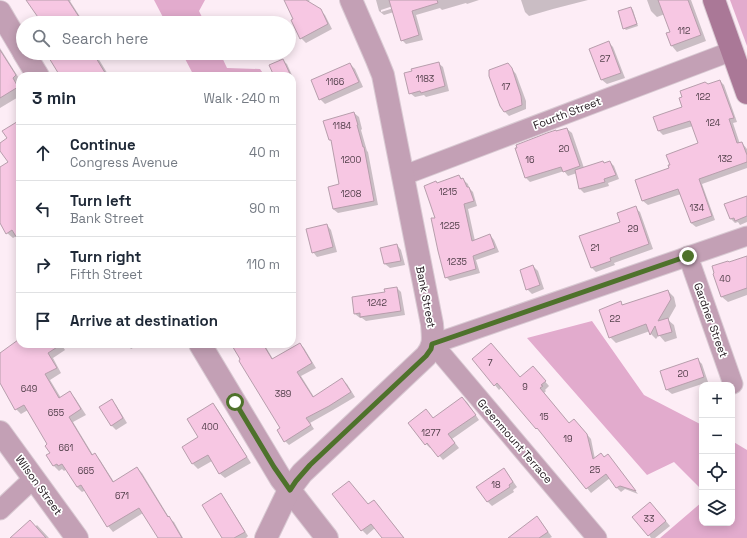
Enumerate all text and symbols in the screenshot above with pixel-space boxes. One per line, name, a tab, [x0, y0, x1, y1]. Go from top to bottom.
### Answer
search box	[16, 16, 296, 60]
house number: 112	[678, 25, 690, 37]
icon: search	[30, 27, 52, 49]
text: Search here	[62, 29, 148, 48]
house number: 27	[600, 53, 610, 65]
house number: 1183	[416, 73, 434, 85]
house number: 1166	[326, 76, 345, 88]
house number: 17	[502, 81, 510, 93]
text: 3 min	[32, 87, 76, 109]
text: Walk · 240 m	[204, 90, 280, 107]
house number: 122	[696, 91, 710, 103]
street label: Fourth Street	[531, 94, 603, 132]
house number: 124	[706, 117, 721, 129]
house number: 1184	[333, 120, 352, 132]
text: Continue	[70, 135, 136, 154]
icon: ahead	[32, 142, 54, 164]
house number: 20	[558, 143, 570, 155]
text: 40 m	[249, 144, 280, 161]
house number: 132	[718, 153, 732, 165]
text: Congress Avenue	[70, 154, 178, 171]
house number: 1200	[341, 154, 362, 166]
house number: 16	[525, 154, 535, 166]
house number: 1215	[439, 186, 457, 198]
house number: 1208	[341, 188, 362, 200]
text: Turn left	[70, 191, 132, 210]
icon: left	[32, 198, 54, 220]
text: 90 m	[249, 200, 280, 217]
house number: 134	[690, 202, 705, 214]
text: Bank Street	[70, 210, 144, 227]
house number: 1225	[440, 220, 460, 232]
house number: 29	[628, 223, 638, 235]
house number: 21	[590, 242, 600, 254]
text: Turn right	[70, 247, 141, 266]
route end	[679, 247, 697, 265]
icon: right	[32, 254, 54, 276]
text: 110 m	[246, 256, 280, 273]
house number: 1235	[447, 256, 467, 268]
street label: Bank Street	[413, 265, 439, 329]
text: Fifth Street	[70, 266, 143, 283]
house number: 40	[719, 273, 731, 285]
street label: Gardner Street	[691, 281, 731, 359]
house number: 1242	[367, 297, 387, 309]
icon: arrive	[32, 310, 54, 332]
text: Arrive at destination	[70, 311, 218, 330]
house number: 22	[610, 313, 620, 325]
house number: 7	[487, 357, 493, 369]
house number: 20	[677, 368, 689, 380]
house number: 9	[522, 381, 528, 393]
map controls	[699, 382, 735, 526]
button: +	[699, 382, 735, 418]
house number: 649	[21, 383, 37, 395]
house number: 389	[275, 388, 291, 400]
route start	[226, 393, 244, 411]
street label: Greenmount Terrace	[474, 396, 556, 486]
house number: 655	[48, 407, 64, 419]
house number: 15	[539, 411, 549, 423]
button: −	[699, 418, 735, 454]
house number: 400	[201, 421, 219, 433]
house number: 1277	[421, 427, 441, 439]
house number: 19	[563, 433, 573, 445]
house number: 661	[59, 442, 74, 454]
street label: Wilson Street	[13, 452, 65, 518]
button: locate	[699, 454, 735, 490]
house number: 25	[590, 464, 600, 476]
house number: 665	[78, 465, 94, 477]
house number: 18	[491, 479, 501, 491]
house number: 671	[115, 490, 129, 502]
button: layers	[699, 490, 735, 526]
house number: 33	[644, 513, 654, 525]

